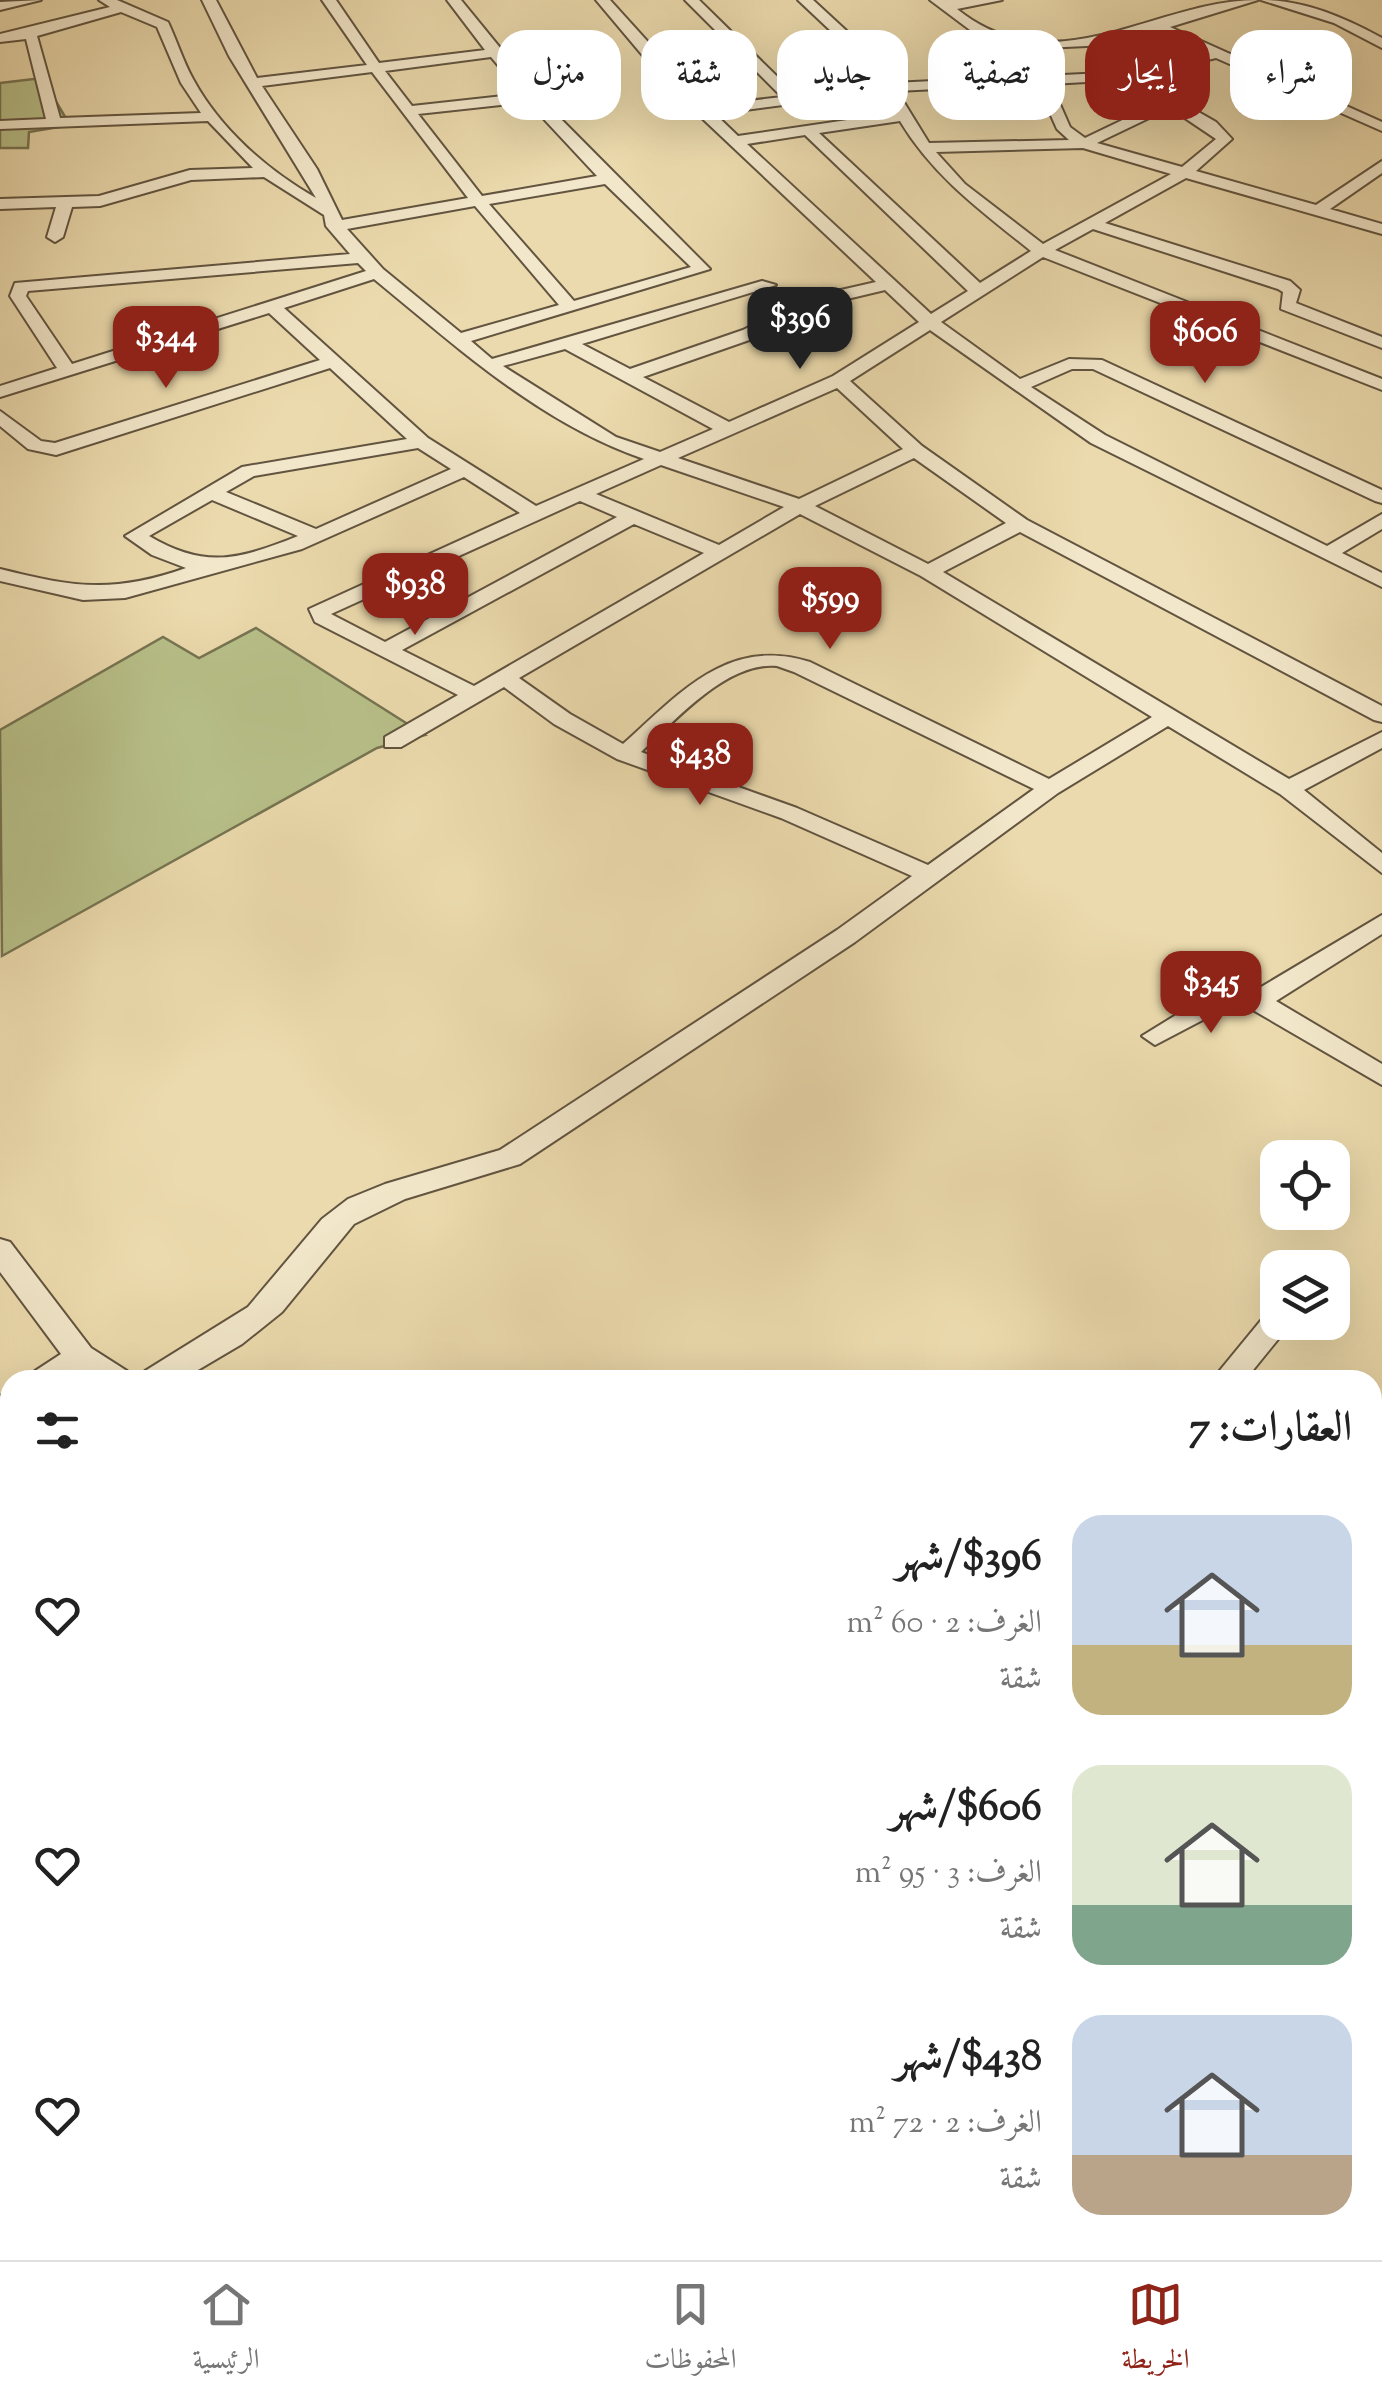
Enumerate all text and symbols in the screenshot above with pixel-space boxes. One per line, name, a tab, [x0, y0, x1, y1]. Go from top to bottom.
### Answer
chip: منزل	[497, 30, 621, 120]
chip: شقة	[641, 30, 757, 120]
chip: جديد	[777, 30, 908, 120]
chip: تصفية	[928, 30, 1065, 120]
chip: إيجار	[1085, 30, 1210, 120]
chip: شراء	[1230, 30, 1352, 120]
pin: $396	[741, 287, 859, 372]
text: $396	[769, 296, 831, 342]
pin: $606	[1146, 301, 1264, 386]
pin: $344	[107, 306, 225, 391]
text: $606	[1172, 310, 1238, 356]
text: $344	[135, 315, 197, 361]
pin: $938	[356, 553, 474, 638]
text: $938	[384, 562, 446, 608]
pin: $599	[771, 567, 889, 652]
text: $599	[800, 576, 860, 622]
pin: $438	[641, 723, 759, 808]
text: $438	[669, 732, 731, 778]
pin: $345	[1152, 951, 1270, 1036]
text: $345	[1182, 960, 1240, 1006]
map controls	[1260, 1140, 1350, 1340]
button: locate	[1260, 1140, 1350, 1230]
button: layers	[1260, 1250, 1350, 1340]
text: العقارات: 7	[1189, 1400, 1352, 1460]
icon: filters	[30, 1403, 85, 1458]
text: $396/شهر	[896, 1529, 1042, 1589]
icon: home	[1152, 1555, 1272, 1675]
icon: heart	[30, 1588, 85, 1643]
text: الغرف: 2 · 60 m²	[847, 1601, 1042, 1647]
text: شقة	[1000, 1657, 1042, 1703]
text: $606/شهر	[890, 1779, 1042, 1839]
icon: home	[1152, 1805, 1272, 1925]
icon: heart	[30, 1838, 85, 1893]
text: الغرف: 3 · 95 m²	[855, 1851, 1042, 1897]
text: شقة	[1000, 1907, 1042, 1953]
text: $438/شهر	[895, 2029, 1042, 2089]
icon: home	[1152, 2055, 1272, 2175]
icon: heart	[30, 2088, 85, 2143]
text: الغرف: 2 · 72 m²	[849, 2101, 1042, 2147]
text: شقة	[1000, 2157, 1042, 2203]
tab: الرئيسية	[192, 2277, 260, 2386]
tab: المحفوظات	[644, 2277, 737, 2386]
tab: الخريطة	[1121, 2277, 1190, 2386]

